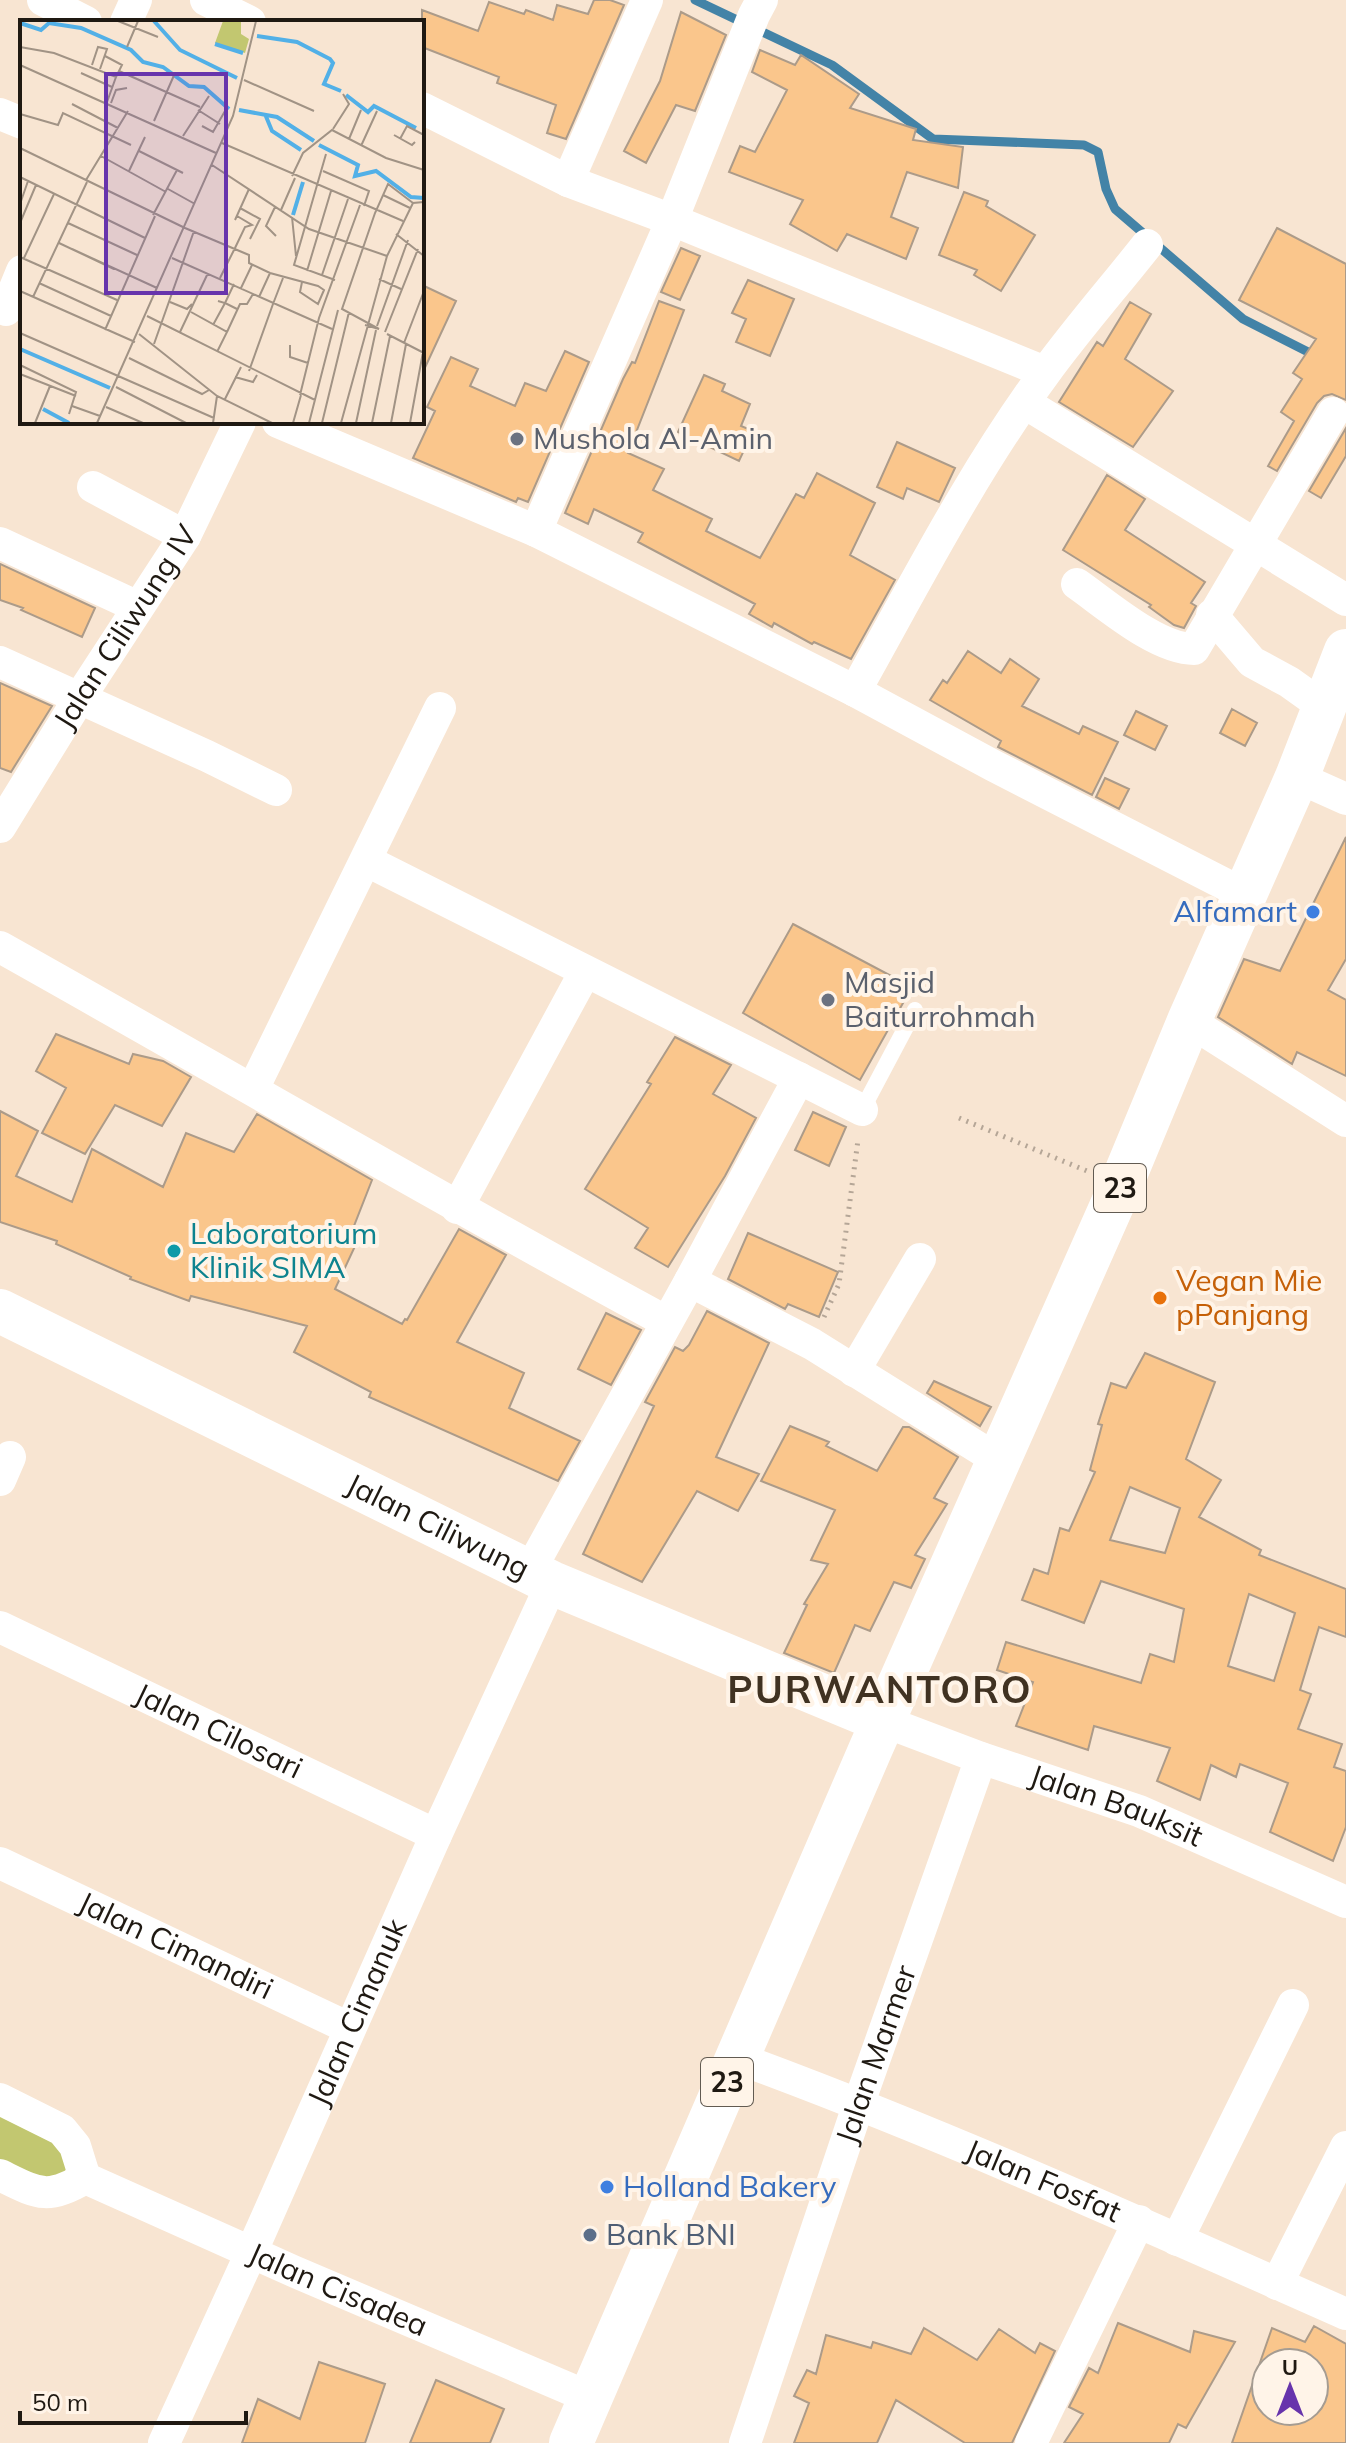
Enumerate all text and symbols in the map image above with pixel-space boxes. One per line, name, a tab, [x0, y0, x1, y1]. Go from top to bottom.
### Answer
inset map	[20, 20, 424, 424]
place label: Mushola Al-Amin	[533, 419, 773, 457]
marker: Mushola Al-Amin	[508, 430, 526, 448]
street label: Jalan Ciliwung IV	[45, 517, 205, 736]
place label: Alfamart	[1173, 892, 1297, 930]
marker: Alfamart	[1304, 903, 1322, 921]
place label: Masjid Baiturrohmah	[844, 963, 1036, 1035]
marker: Masjid Baiturrohmah	[819, 991, 837, 1009]
road number: 23	[1094, 1164, 1146, 1212]
place label: Laboratorium Klinik SIMA	[190, 1214, 377, 1286]
marker: Laboratorium Klinik SIMA	[165, 1242, 183, 1260]
place label: Vegan Mie pPanjang	[1176, 1261, 1322, 1333]
marker: Vegan Mie pPanjang	[1151, 1289, 1169, 1307]
street label: Jalan Ciliwung	[340, 1465, 536, 1587]
district label: PURWANTORO	[727, 1665, 1033, 1713]
street label: Jalan Cilosari	[129, 1674, 309, 1786]
street label: Jalan Bauksit	[1025, 1756, 1209, 1855]
street label: Jalan Cimandiri	[72, 1883, 279, 2007]
street label: Jalan Cimanuk	[299, 1912, 415, 2112]
street label: Jalan Marmer	[827, 1960, 924, 2148]
road number: 23	[701, 2058, 753, 2106]
street label: Jalan Fosfat	[960, 2130, 1127, 2230]
place label: Holland Bakery	[623, 2167, 836, 2205]
marker: Holland Bakery	[598, 2178, 616, 2196]
place label: Bank BNI	[606, 2215, 736, 2253]
marker: Bank BNI	[581, 2226, 599, 2244]
street label: Jalan Cisadea	[243, 2234, 434, 2344]
north arrow	[1250, 2347, 1330, 2427]
text: U	[1282, 2353, 1298, 2381]
scale bar	[20, 2375, 246, 2425]
text: 50 m	[32, 2387, 88, 2417]

